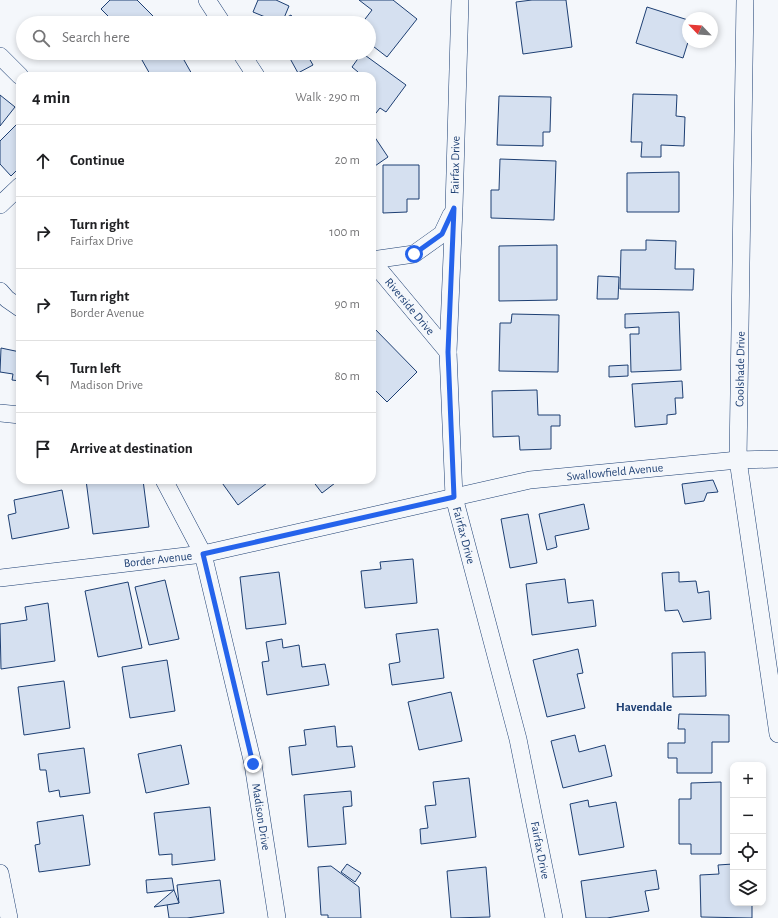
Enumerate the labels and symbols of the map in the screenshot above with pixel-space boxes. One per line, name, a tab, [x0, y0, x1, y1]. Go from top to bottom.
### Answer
north arrow	[682, 12, 718, 48]
street label: Fairfax Drive	[448, 136, 462, 194]
route start	[405, 245, 423, 263]
street label: Riverside Drive	[383, 276, 437, 337]
street label: Coolshade Drive	[733, 331, 747, 407]
street label: Swallowfield Avenue	[566, 461, 664, 482]
street label: Fairfax Drive	[451, 506, 477, 565]
street label: Border Avenue	[123, 549, 193, 569]
district label: Havendale	[616, 701, 672, 714]
route end	[244, 755, 262, 773]
street label: Madison Drive	[250, 783, 272, 851]
street label: Fairfax Drive	[529, 820, 552, 880]

